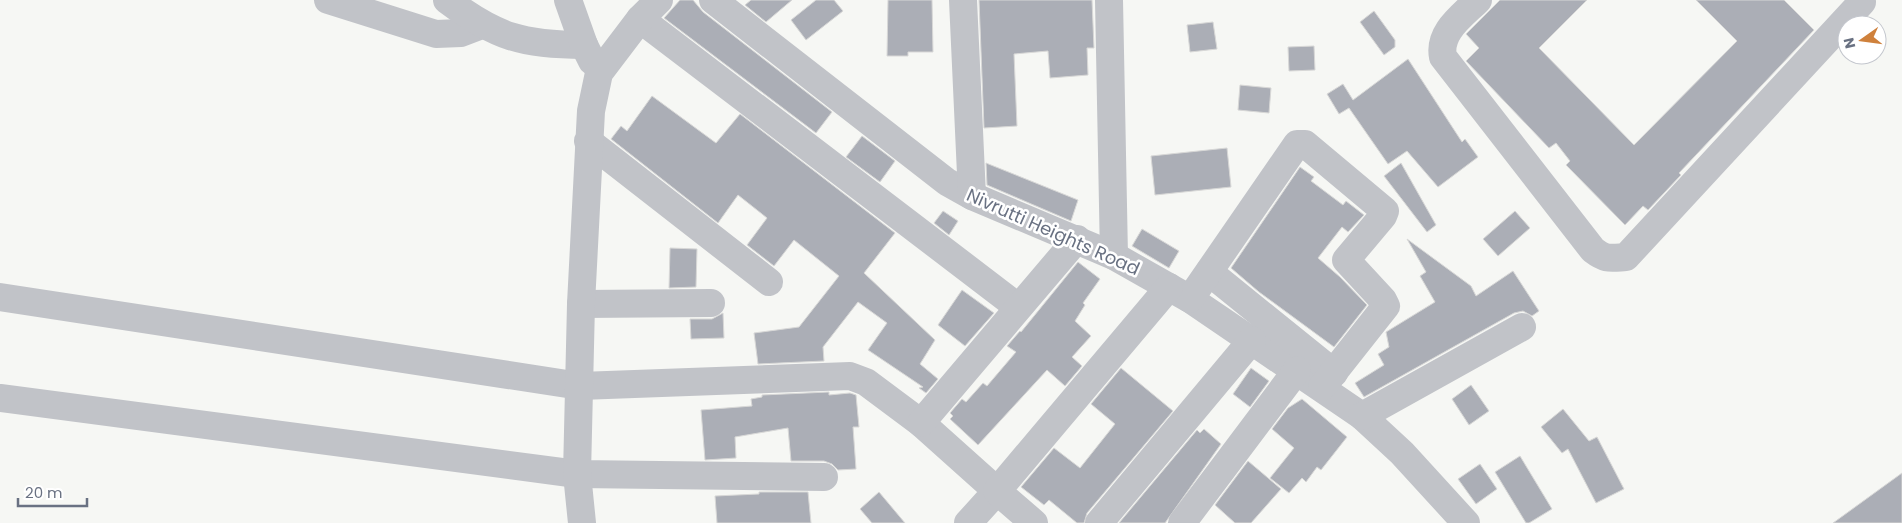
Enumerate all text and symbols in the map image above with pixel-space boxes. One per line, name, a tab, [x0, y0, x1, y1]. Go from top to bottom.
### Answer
north arrow	[1837, 15, 1887, 65]
text: N	[1838, 36, 1860, 51]
street label: Nivrutti Heights Road	[963, 182, 1144, 281]
scale bar	[18, 476, 86, 508]
text: 20 m	[25, 482, 63, 503]

